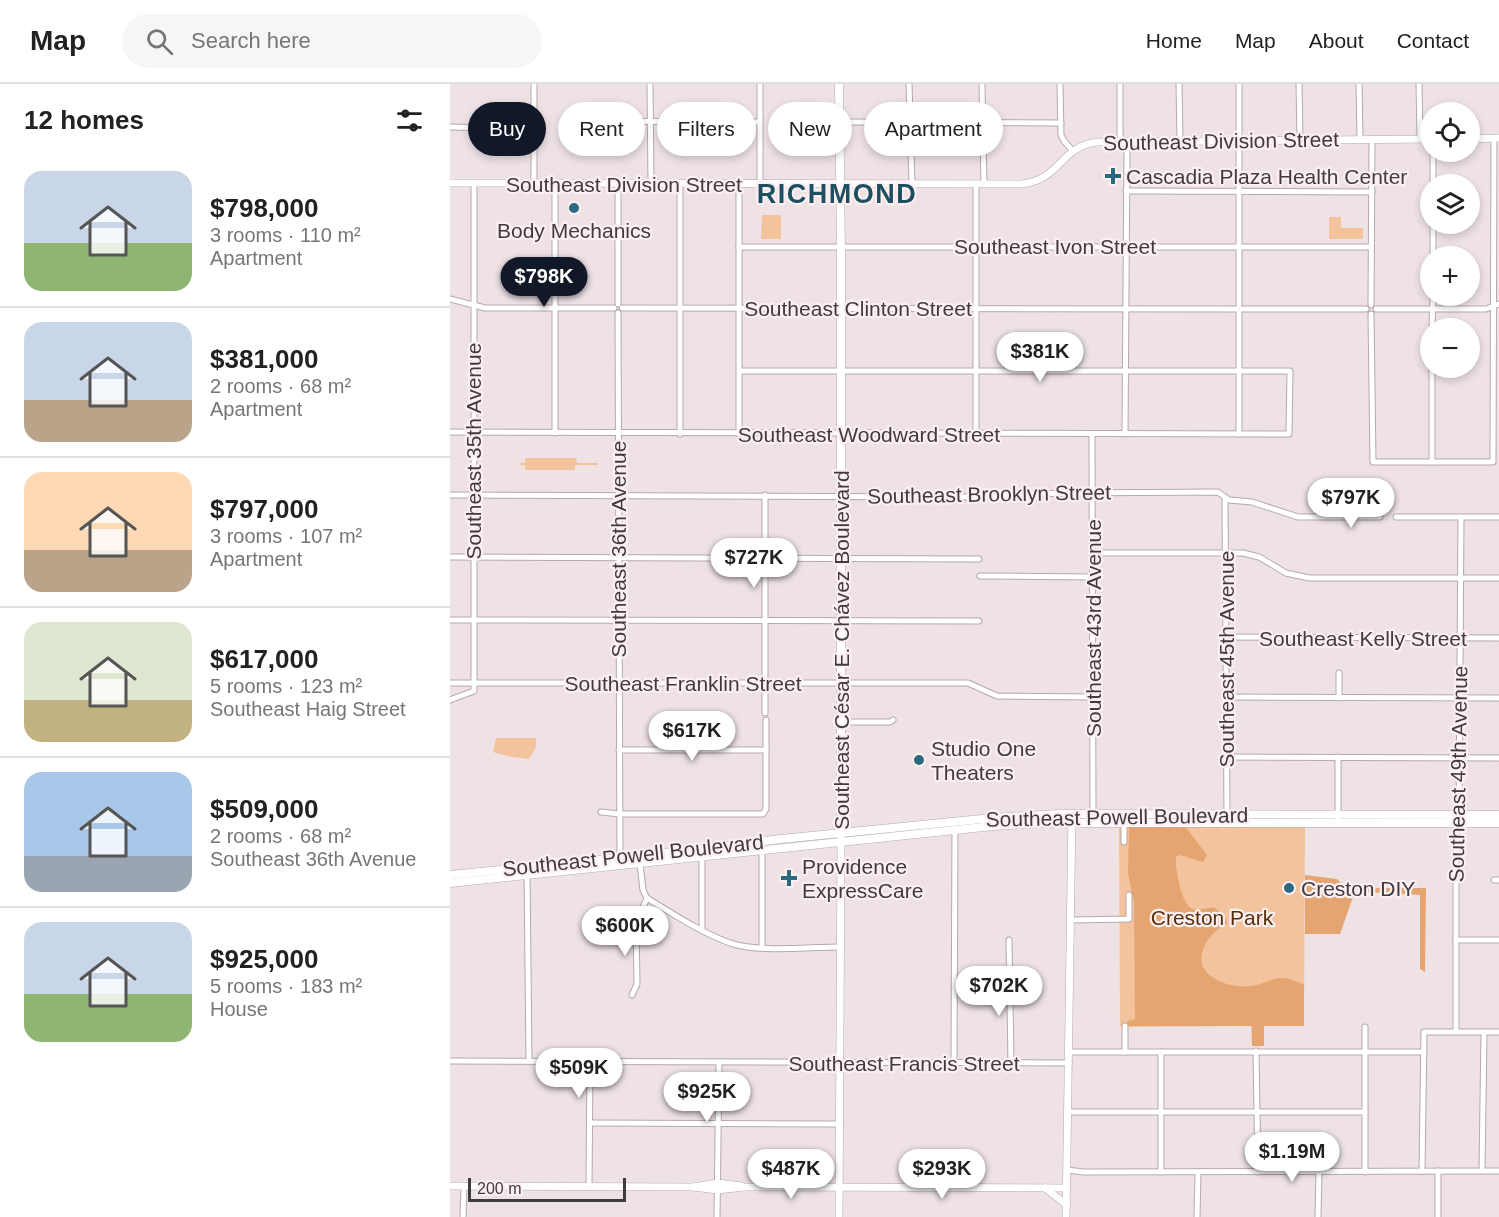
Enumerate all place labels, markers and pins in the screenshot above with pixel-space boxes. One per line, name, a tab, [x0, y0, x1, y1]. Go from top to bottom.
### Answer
place label: Cascadia Plaza Health Center	[1126, 165, 1407, 188]
marker: Cascadia Plaza Health Center	[1104, 167, 1122, 185]
marker: Body Mechanics	[567, 201, 581, 215]
place label: Body Mechanics	[497, 219, 651, 242]
pin: $798K	[502, 257, 586, 308]
pin: $381K	[998, 332, 1082, 383]
pin: $797K	[1309, 478, 1393, 529]
pin: $727K	[712, 538, 796, 589]
pin: $617K	[650, 711, 734, 762]
place label: Studio One Theaters	[931, 737, 1036, 784]
marker: Studio One Theaters	[912, 753, 926, 767]
place label: Providence ExpressCare	[802, 855, 923, 902]
marker: Providence ExpressCare	[780, 869, 798, 887]
place label: Creston DIY	[1301, 877, 1415, 900]
marker: Creston DIY	[1282, 881, 1296, 895]
pin: $600K	[583, 906, 667, 957]
pin: $702K	[957, 966, 1041, 1017]
pin: $509K	[537, 1048, 621, 1099]
pin: $925K	[665, 1072, 749, 1123]
pin: $1.19M	[1243, 1132, 1341, 1183]
pin: $487K	[749, 1149, 833, 1200]
pin: $293K	[900, 1149, 984, 1200]

